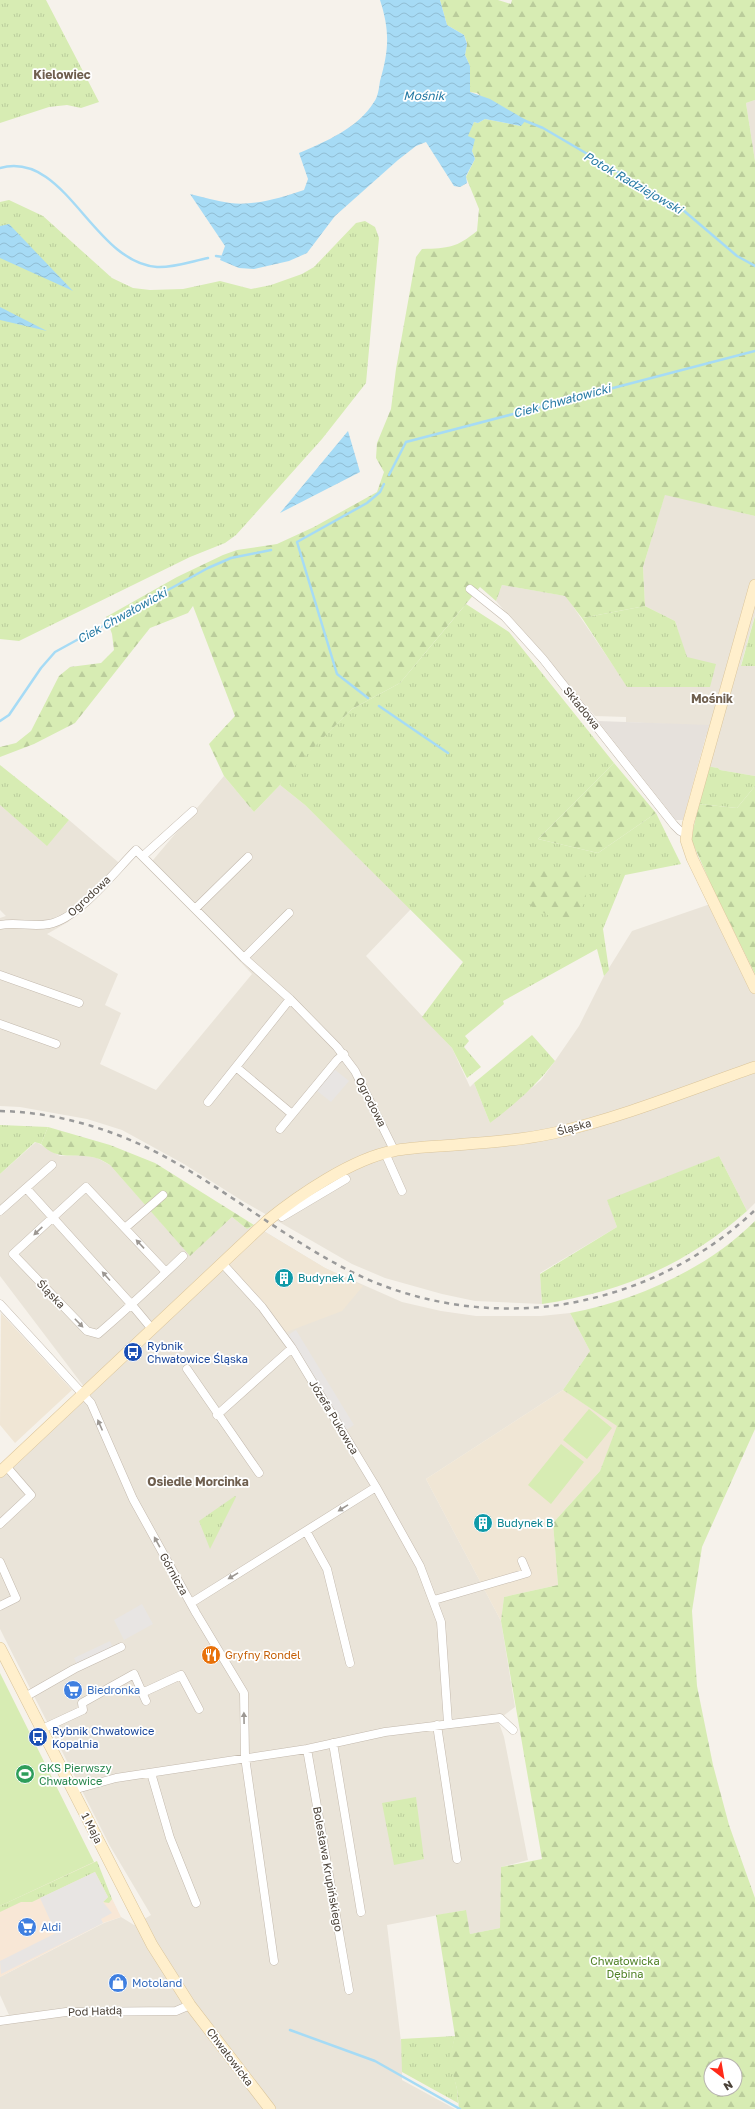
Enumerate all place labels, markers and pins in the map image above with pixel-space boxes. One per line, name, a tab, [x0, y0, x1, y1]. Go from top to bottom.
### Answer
building icon: Budynek A	[273, 1267, 295, 1289]
place label: Budynek A	[298, 1271, 355, 1284]
place label: Rybnik Chwałowice Śląska	[147, 1339, 248, 1365]
bus stop icon: Rybnik Chwałowice Śląska	[122, 1341, 144, 1363]
building icon: Budynek B	[472, 1512, 494, 1534]
place label: Budynek B	[497, 1516, 553, 1529]
restaurant icon: Gryfny Rondel	[200, 1644, 222, 1666]
place label: Gryfny Rondel	[225, 1648, 301, 1661]
supermarket icon: Biedronka	[62, 1679, 84, 1701]
place label: Biedronka	[87, 1683, 140, 1696]
place label: Rybnik Chwałowice Kopalnia	[52, 1724, 154, 1750]
bus stop icon: Rybnik Chwałowice Kopalnia	[27, 1726, 49, 1748]
place label: GKS Pierwszy Chwałowice	[39, 1761, 112, 1787]
sports icon: GKS Pierwszy Chwałowice	[14, 1763, 36, 1785]
supermarket icon: Aldi	[16, 1916, 38, 1938]
place label: Aldi	[41, 1920, 61, 1933]
shop icon: Motoland	[107, 1972, 129, 1994]
place label: Motoland	[132, 1976, 182, 1989]

